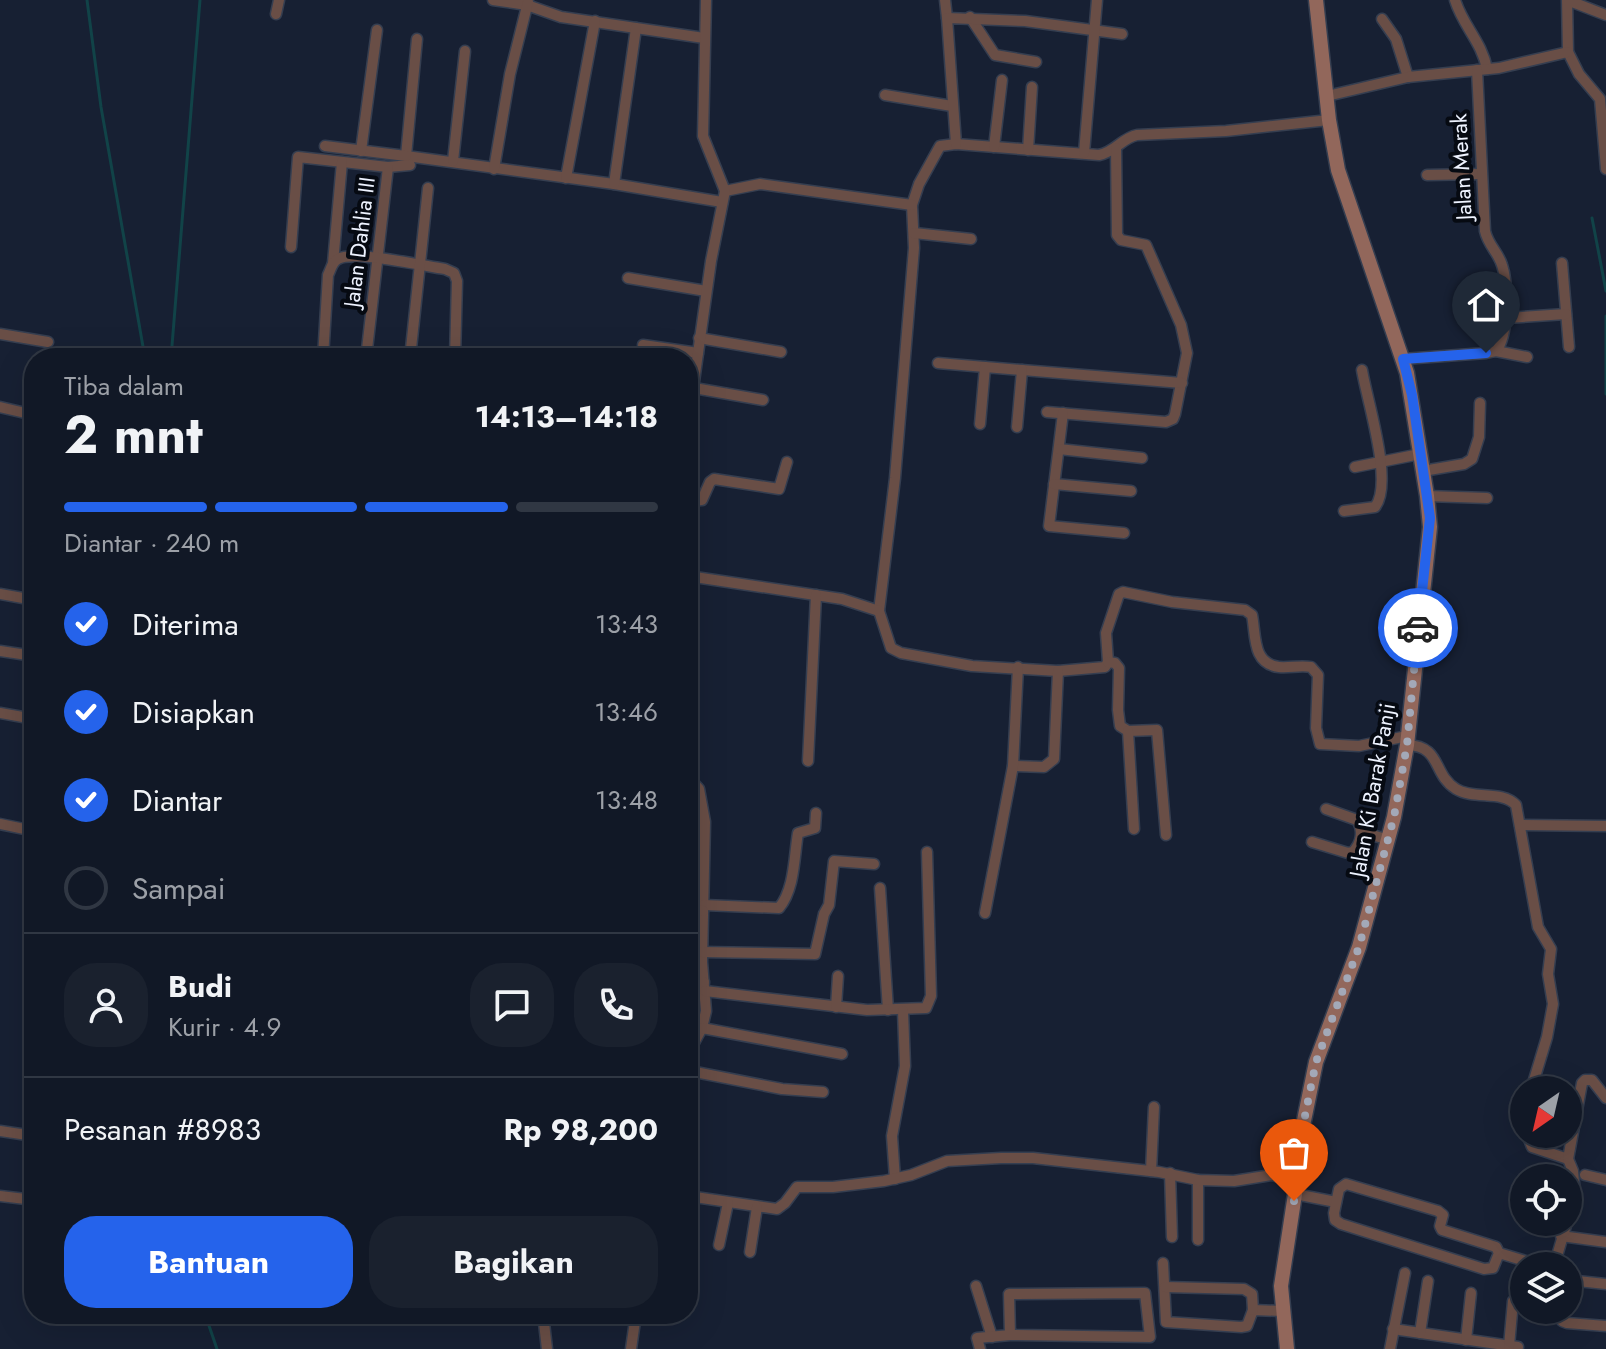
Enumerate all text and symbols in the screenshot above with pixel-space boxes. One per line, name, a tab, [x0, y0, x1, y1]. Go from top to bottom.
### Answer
street label: Jalan Merak	[1442, 113, 1480, 224]
street label: Jalan Dahlia III	[335, 175, 383, 312]
pin	[1452, 271, 1520, 353]
icon: home	[1464, 283, 1508, 327]
text: Tiba dalam	[64, 367, 184, 405]
text: 14:13–14:18	[475, 395, 658, 438]
text: 2 mnt	[64, 397, 203, 473]
text: Diantar · 240 m	[64, 524, 239, 562]
courier	[1378, 588, 1458, 668]
icon: check	[64, 602, 108, 646]
text: Diterima	[132, 603, 239, 646]
text: 13:43	[595, 605, 658, 643]
icon: car	[1396, 606, 1440, 650]
icon: check	[64, 690, 108, 734]
text: Disiapkan	[132, 691, 255, 734]
text: 13:46	[594, 693, 658, 731]
street label: Jalan Ki Barak Panji	[1340, 700, 1403, 883]
icon: check	[64, 778, 108, 822]
text: Diantar	[132, 779, 222, 822]
text: 13:48	[595, 781, 658, 819]
text: Sampai	[132, 867, 226, 910]
button: person	[64, 963, 148, 1047]
button: chat	[470, 963, 554, 1047]
button: phone	[574, 963, 658, 1047]
text: Budi	[168, 965, 232, 1008]
text: Kurir · 4.9	[168, 1008, 282, 1046]
north arrow	[1510, 1076, 1582, 1148]
map controls	[1510, 1076, 1582, 1324]
text: Pesanan #8983	[64, 1108, 261, 1151]
text: Rp 98,200	[504, 1108, 658, 1151]
pin	[1260, 1119, 1328, 1201]
icon: bag	[1272, 1131, 1316, 1175]
button: locate	[1510, 1164, 1582, 1236]
button: Bantuan	[64, 1216, 353, 1308]
button: Bagikan	[369, 1216, 658, 1308]
button: layers	[1510, 1252, 1582, 1324]

